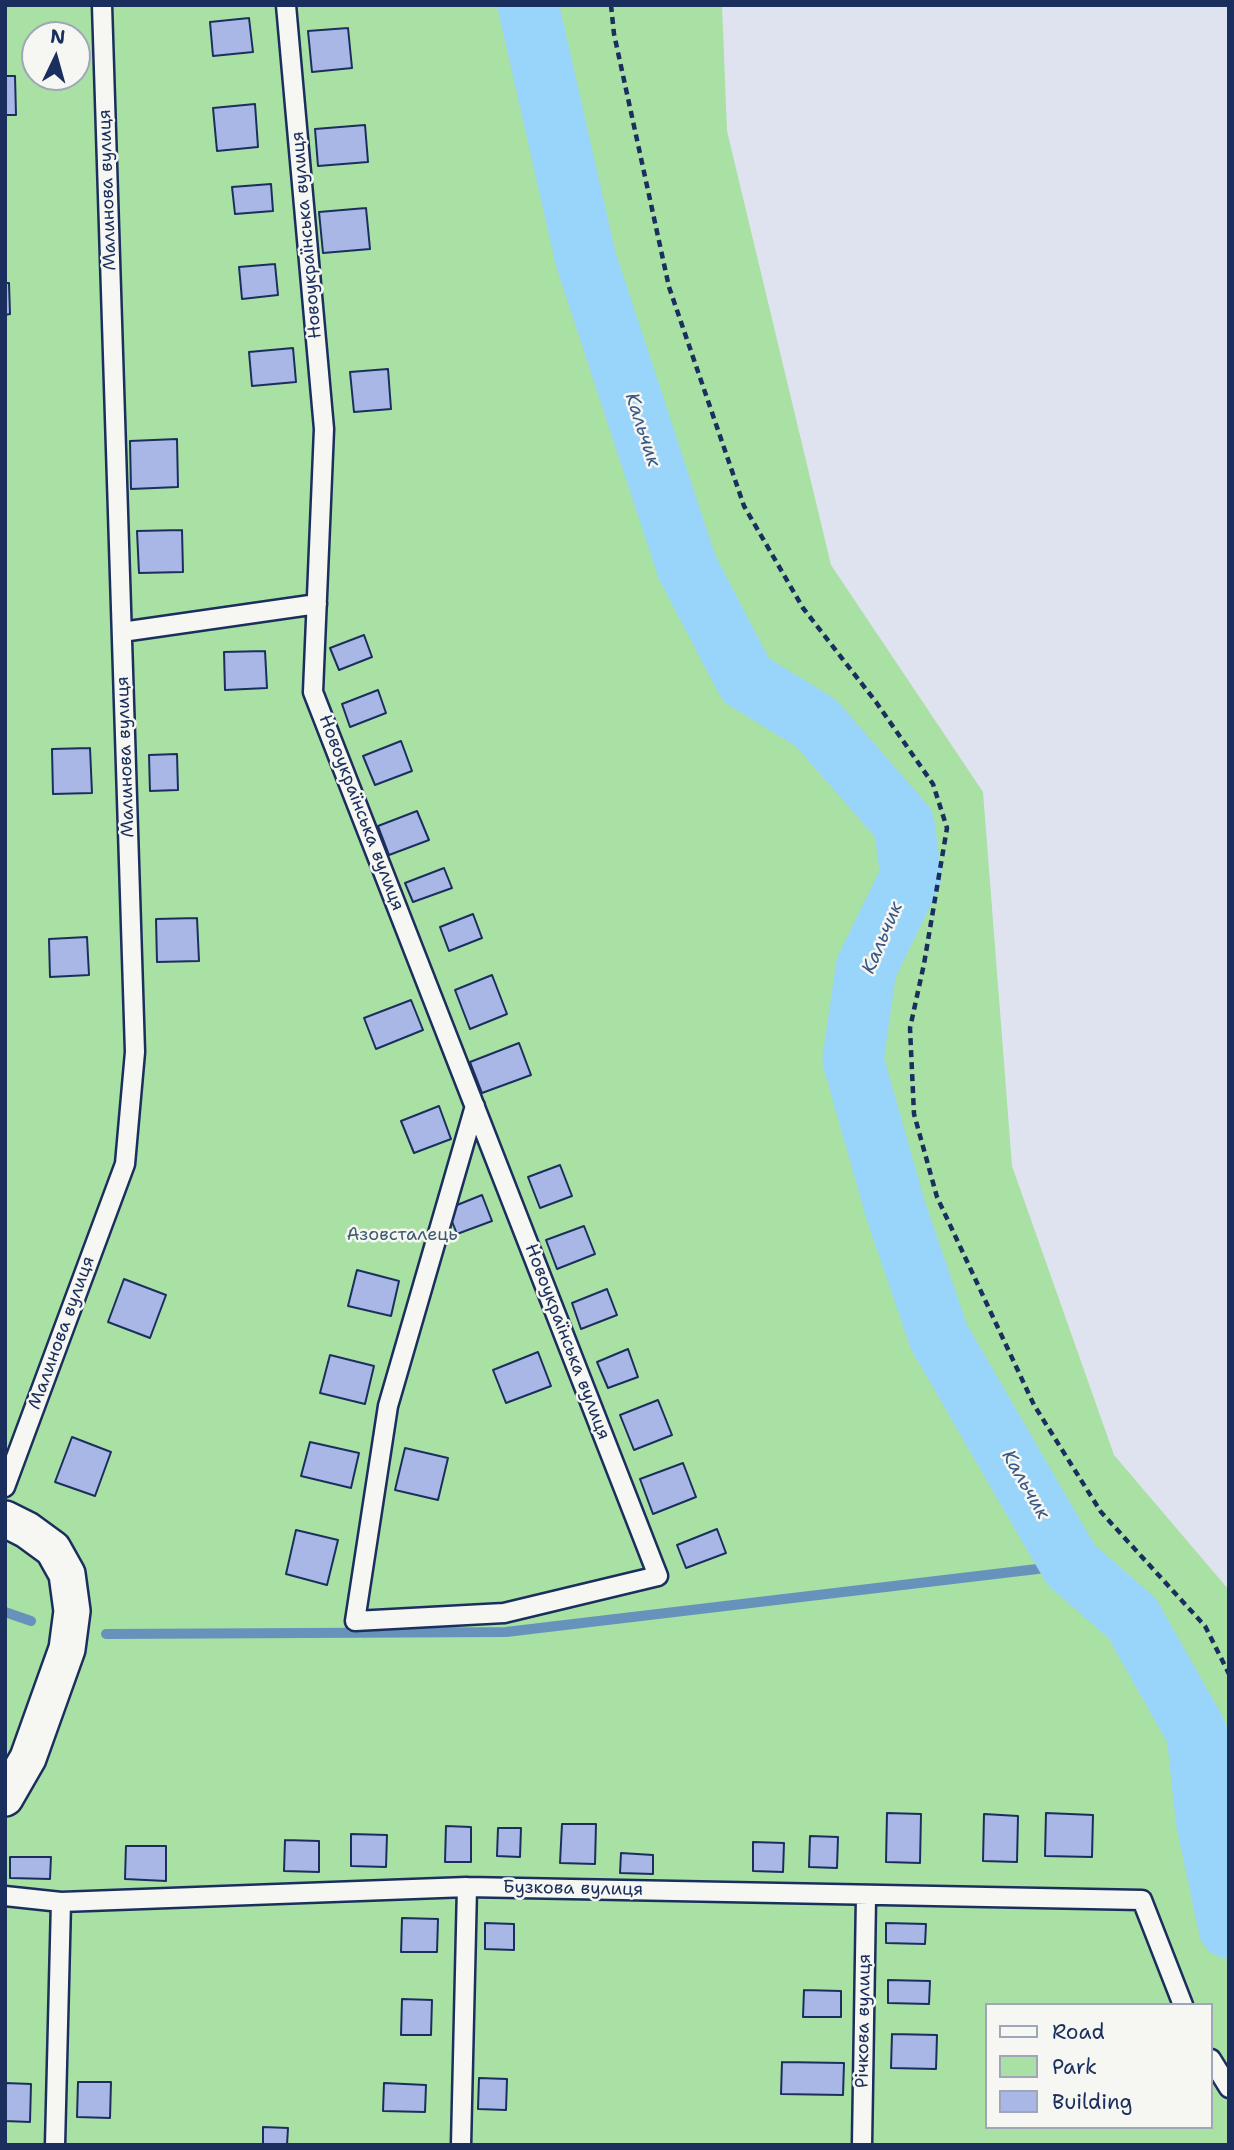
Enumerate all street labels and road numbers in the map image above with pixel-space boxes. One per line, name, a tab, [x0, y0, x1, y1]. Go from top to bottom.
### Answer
street label: Малинова вулиця	[94, 109, 122, 271]
street label: Новоукраїнська вулиця	[287, 130, 327, 340]
street label: Малинова вулиця	[112, 676, 140, 838]
street label: Новоукраїнська вулиця	[314, 712, 408, 914]
street label: Новоукраїнська вулиця	[520, 1241, 614, 1443]
street label: Малинова вулиця	[24, 1253, 100, 1413]
street label: Бузкова вулиця	[503, 1877, 643, 1901]
street label: Річкова вулиця	[852, 1954, 876, 2088]

